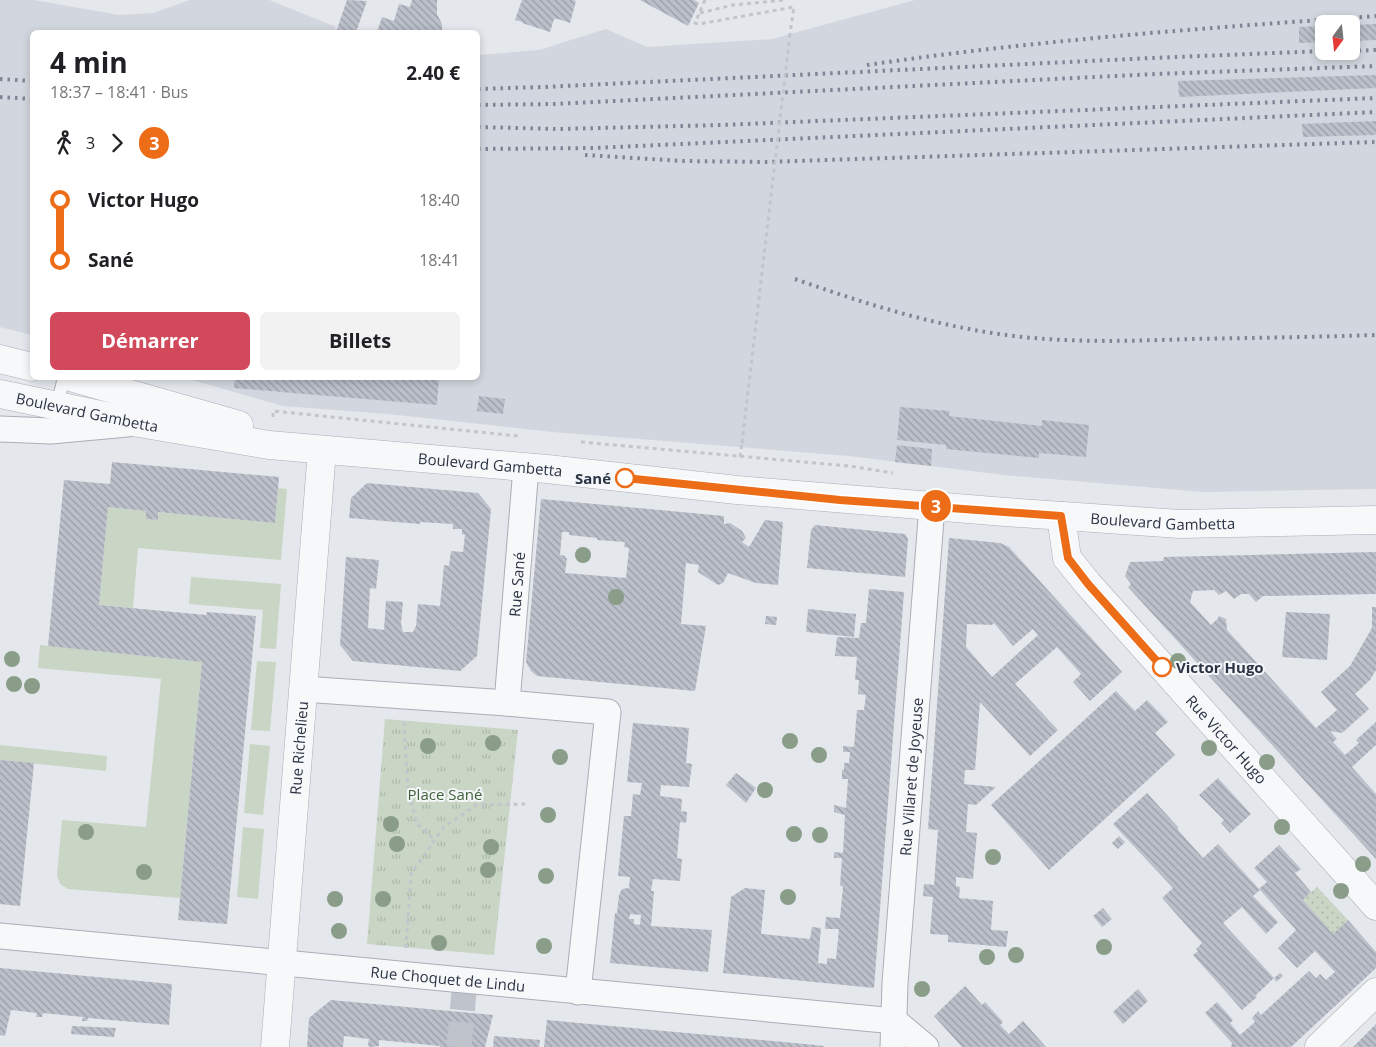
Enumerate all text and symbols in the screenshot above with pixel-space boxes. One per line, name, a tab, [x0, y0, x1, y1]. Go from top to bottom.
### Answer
north arrow	[1315, 15, 1360, 60]
map controls	[1315, 15, 1360, 60]
text: 4 min	[50, 43, 128, 81]
text: 2.40 €	[406, 60, 460, 86]
text: 18:37 – 18:41 · Bus	[50, 81, 188, 103]
icon: walk	[50, 129, 78, 157]
icon: forward	[103, 129, 131, 157]
text: 3	[149, 131, 159, 155]
text: 3	[86, 132, 95, 154]
text: Victor Hugo	[88, 187, 199, 213]
text: 18:40	[419, 189, 460, 211]
text: Sané	[88, 247, 134, 273]
text: 18:41	[419, 249, 460, 271]
button: Démarrer	[50, 312, 250, 370]
button: Billets	[260, 312, 460, 370]
street label: Boulevard Gambetta	[14, 388, 160, 436]
street label: Boulevard Gambetta	[417, 448, 564, 481]
place label: Sané	[575, 468, 611, 488]
marker: Sané	[615, 468, 635, 488]
line badge: 3	[920, 490, 952, 522]
text: 3	[931, 494, 941, 518]
street label: Boulevard Gambetta	[1090, 508, 1235, 534]
street label: Rue Sané	[504, 551, 529, 618]
marker: Victor Hugo	[1152, 657, 1172, 677]
place label: Victor Hugo	[1176, 657, 1264, 677]
street label: Rue Victor Hugo	[1182, 691, 1272, 788]
street label: Rue Villaret de Joyeuse	[895, 697, 927, 857]
street label: Rue Richelieu	[285, 700, 312, 796]
park label: Place Sané	[408, 784, 482, 804]
street label: Rue Choquet de Lindu	[370, 961, 526, 996]

